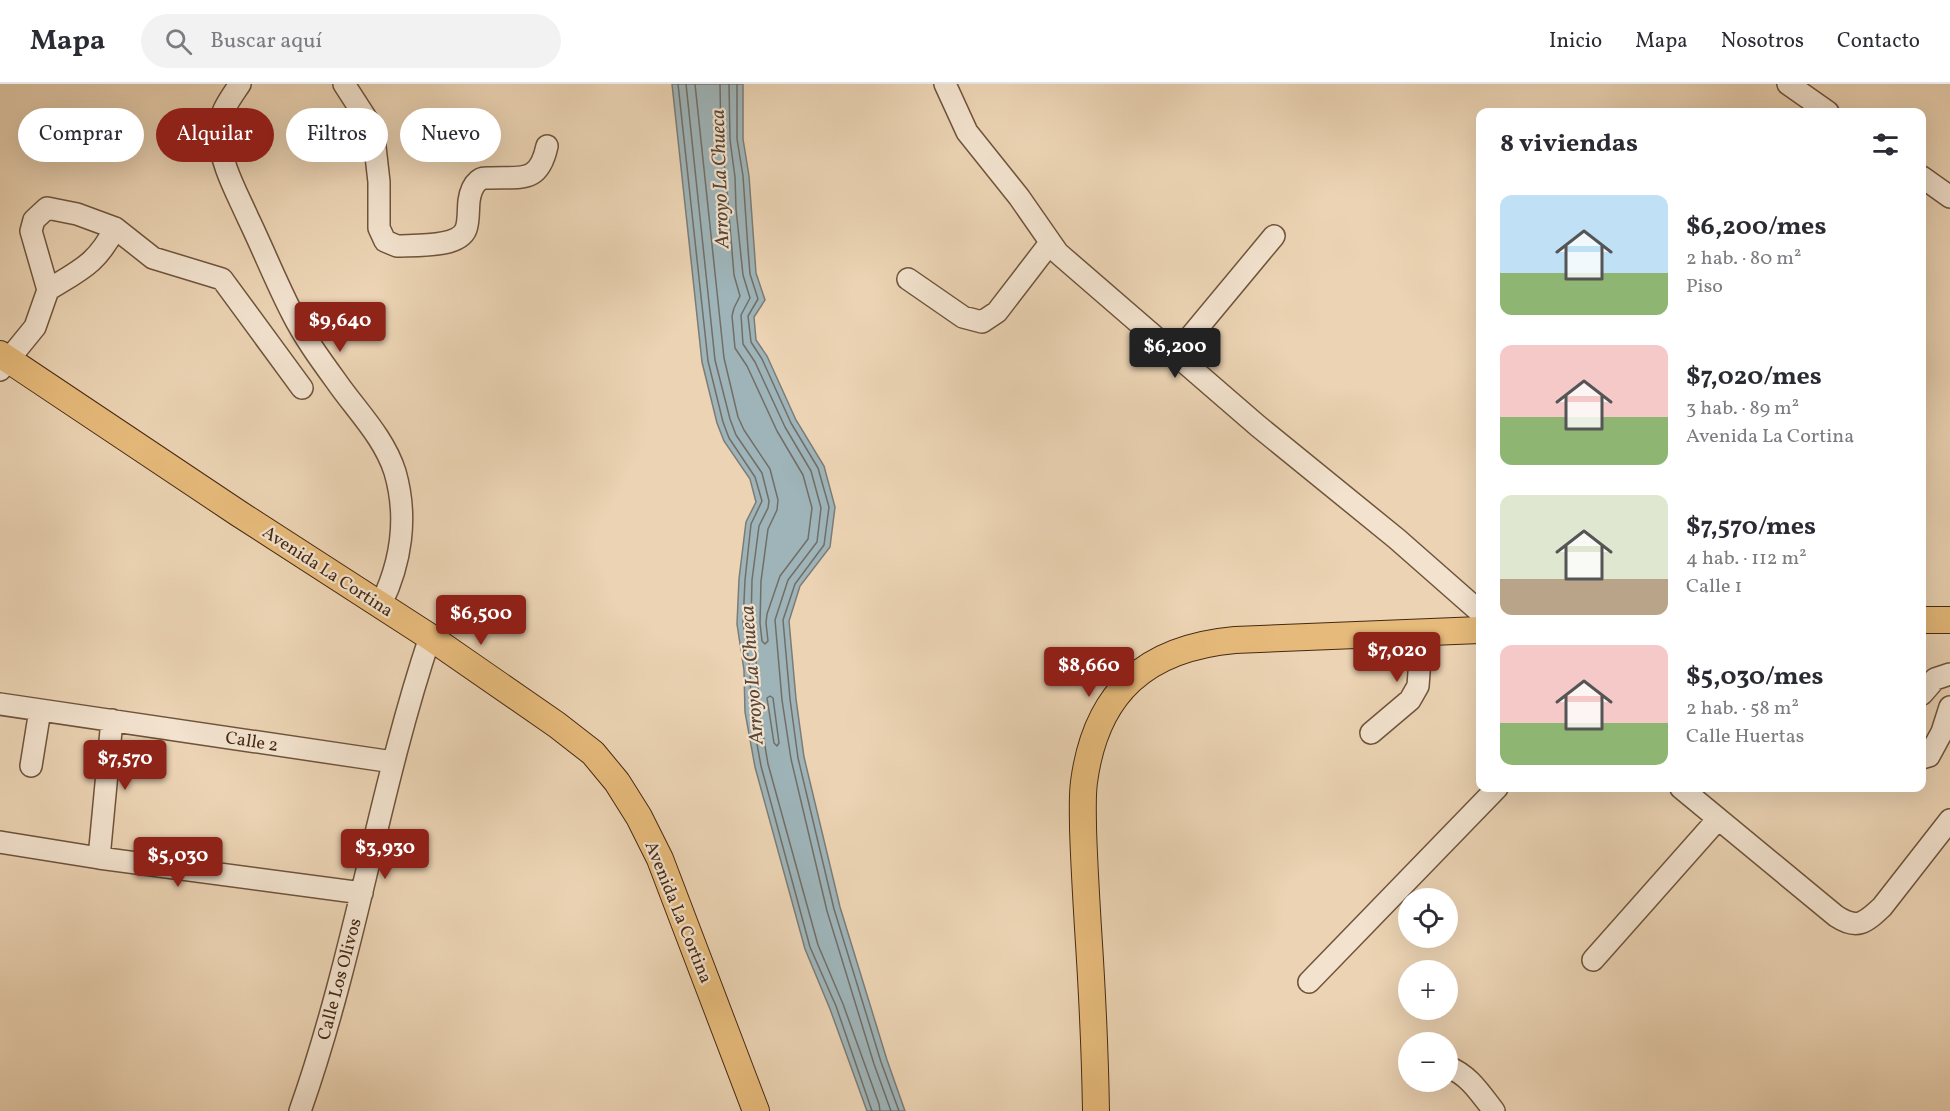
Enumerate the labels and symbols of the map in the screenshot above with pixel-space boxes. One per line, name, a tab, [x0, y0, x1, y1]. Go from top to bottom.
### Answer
water label: Arroyo La Chueca	[705, 109, 737, 250]
pin: $9,640	[291, 302, 389, 353]
pin: $6,200	[1126, 328, 1224, 379]
street label: Avenida La Cortina	[257, 521, 397, 624]
pin: $6,500	[432, 595, 530, 646]
water label: Arroyo La Chueca	[734, 604, 772, 746]
pin: $7,020	[1348, 632, 1446, 683]
pin: $8,660	[1040, 647, 1138, 698]
street label: Calle 2	[223, 726, 280, 759]
pin: $7,570	[76, 740, 174, 791]
pin: $3,930	[336, 829, 434, 880]
pin: $5,030	[129, 837, 227, 888]
street label: Avenida La Cortina	[638, 838, 718, 987]
street label: Calle Los Olivos	[312, 916, 369, 1043]

